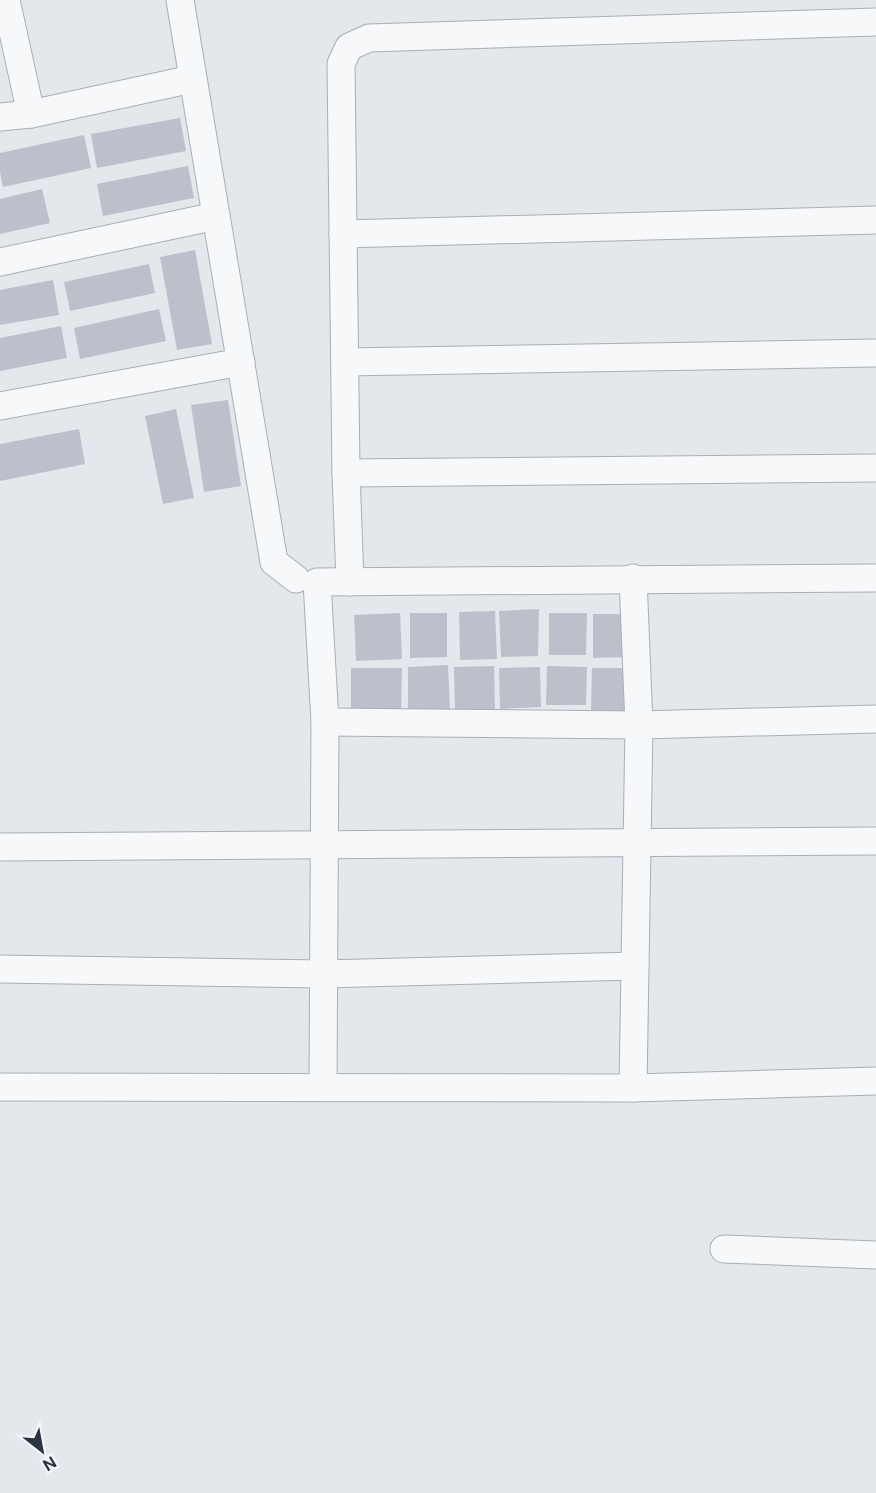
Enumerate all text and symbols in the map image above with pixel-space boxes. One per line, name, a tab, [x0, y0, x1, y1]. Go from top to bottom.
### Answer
north arrow	[12, 1421, 72, 1481]
text: N	[39, 1452, 60, 1475]

